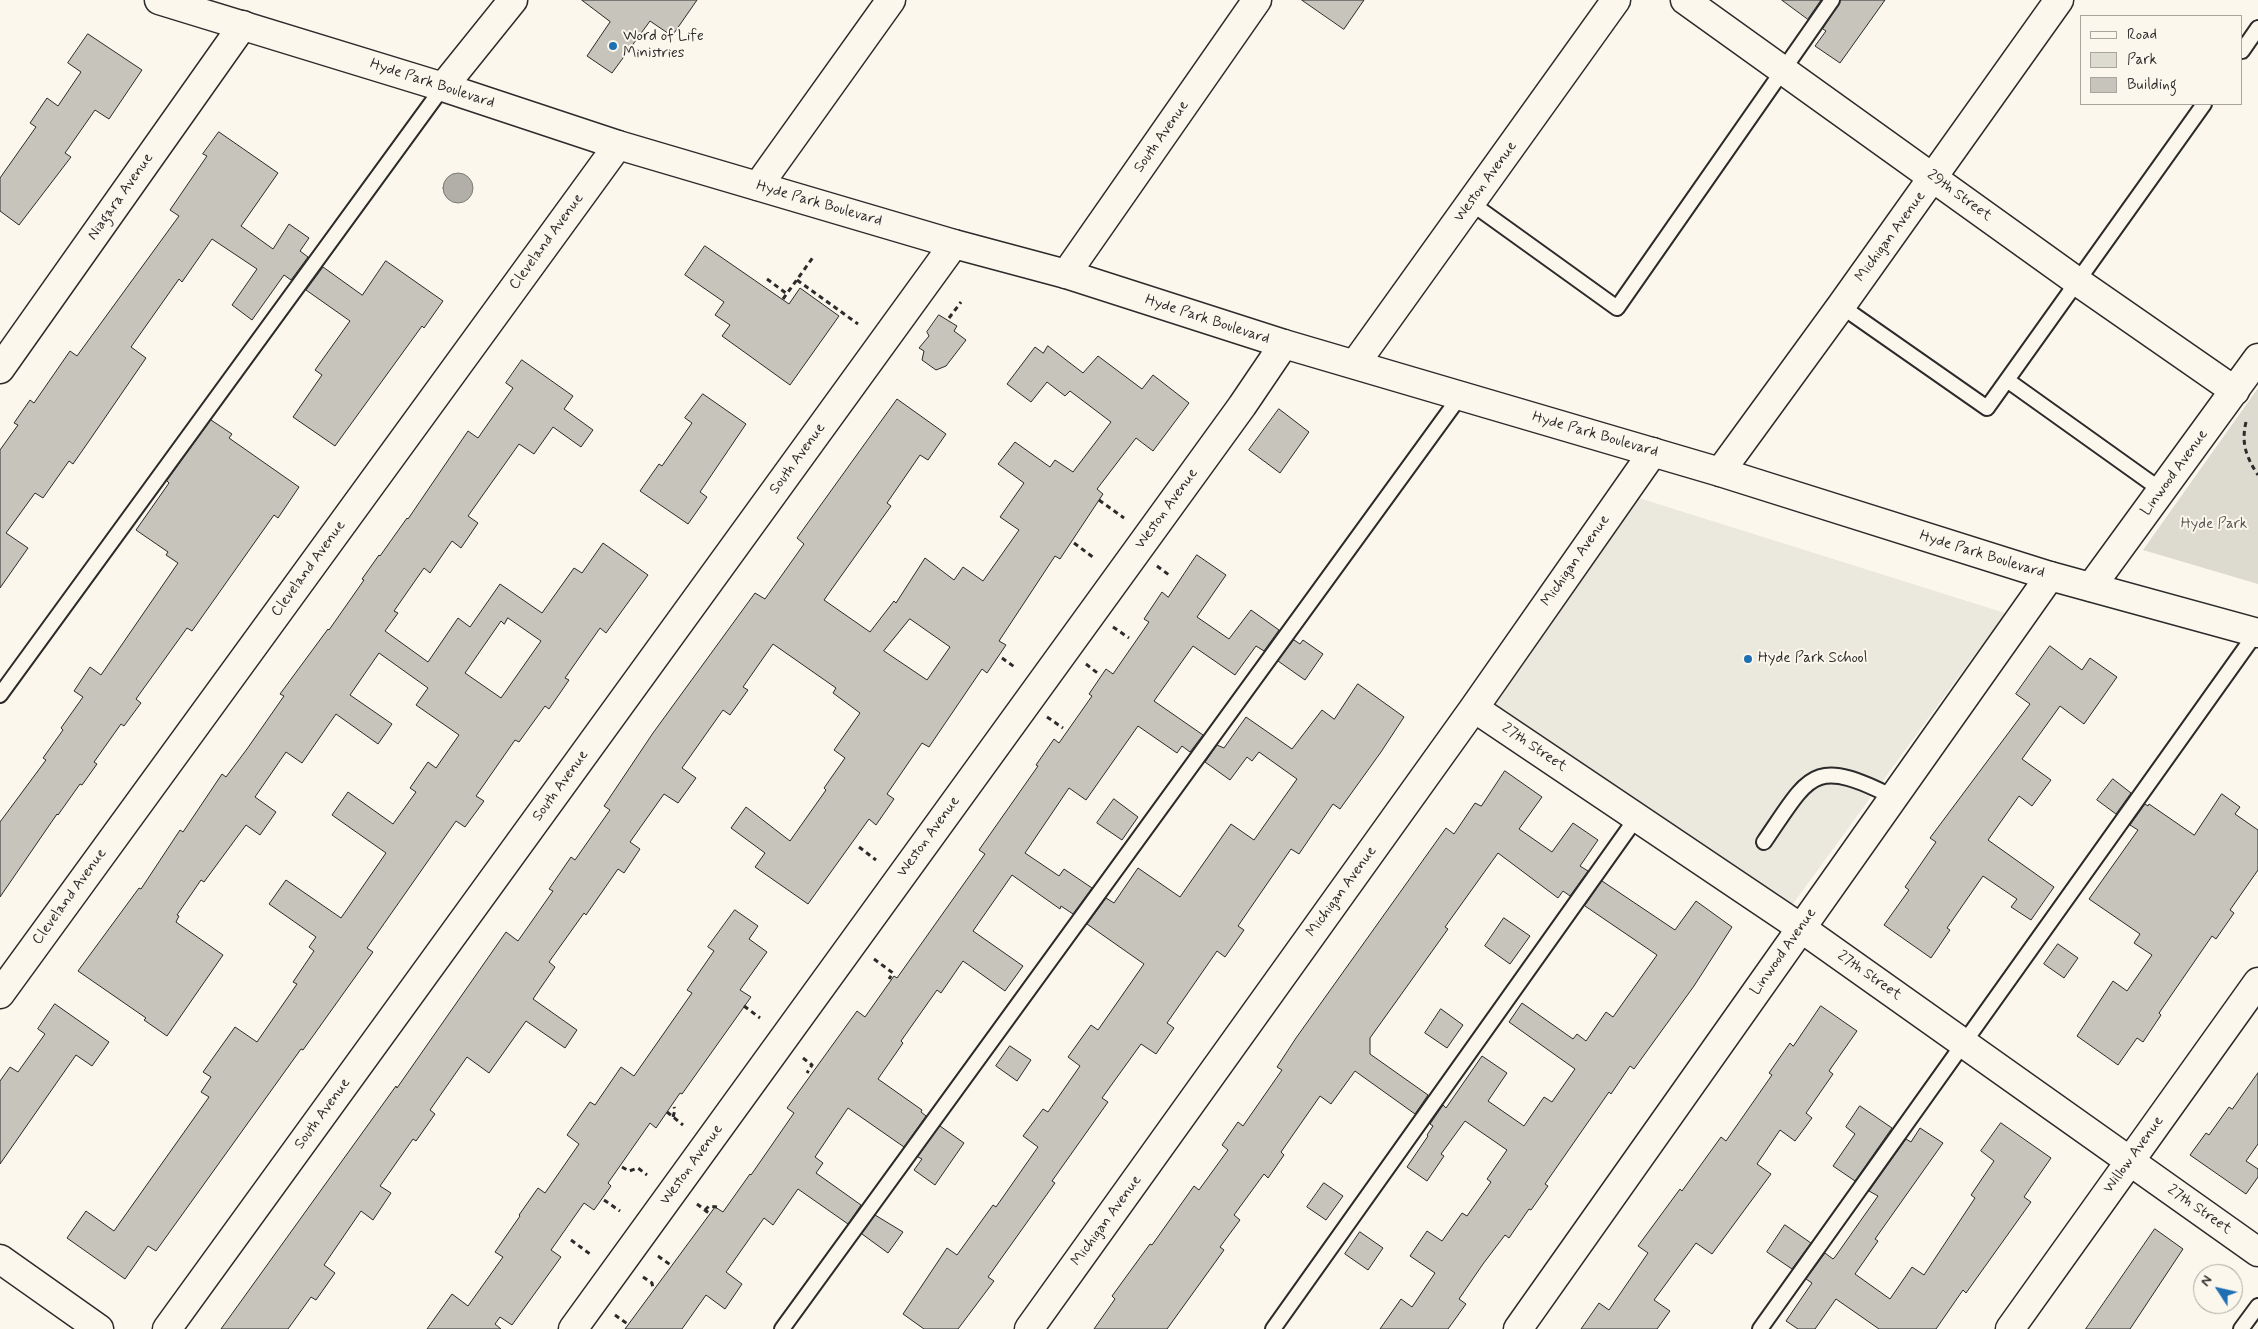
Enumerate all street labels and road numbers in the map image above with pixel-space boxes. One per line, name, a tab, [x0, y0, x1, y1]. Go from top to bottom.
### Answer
street label: Hyde Park Boulevard	[367, 55, 497, 113]
street label: South Avenue	[1131, 98, 1193, 176]
street label: Weston Avenue	[1451, 138, 1521, 226]
street label: Niagara Avenue	[84, 150, 158, 244]
street label: 29th Street	[1923, 166, 1995, 226]
street label: Hyde Park Boulevard	[754, 177, 884, 231]
street label: Michigan Avenue	[1852, 188, 1930, 286]
street label: Cleveland Avenue	[506, 190, 588, 294]
street label: Hyde Park Boulevard	[1142, 291, 1272, 349]
street label: Hyde Park Boulevard	[1530, 408, 1660, 462]
street label: South Avenue	[766, 420, 830, 498]
street label: Linwood Avenue	[2138, 426, 2212, 520]
street label: Weston Avenue	[1132, 465, 1202, 553]
street label: Michigan Avenue	[1538, 512, 1614, 610]
street label: Cleveland Avenue	[268, 517, 350, 621]
street label: Hyde Park Boulevard	[1917, 527, 2047, 583]
street label: 27th Street	[1498, 720, 1570, 776]
street label: South Avenue	[529, 747, 593, 825]
street label: Weston Avenue	[894, 793, 964, 881]
street label: Michigan Avenue	[1303, 843, 1381, 941]
street label: Cleveland Avenue	[29, 845, 111, 949]
street label: Linwood Avenue	[1747, 905, 1821, 999]
street label: 27th Street	[1833, 947, 1905, 1005]
street label: South Avenue	[291, 1075, 355, 1153]
street label: Willow Avenue	[2100, 1113, 2168, 1197]
street label: Weston Avenue	[657, 1121, 727, 1209]
street label: Michigan Avenue	[1068, 1172, 1146, 1270]
street label: 27th Street	[2163, 1181, 2235, 1239]

